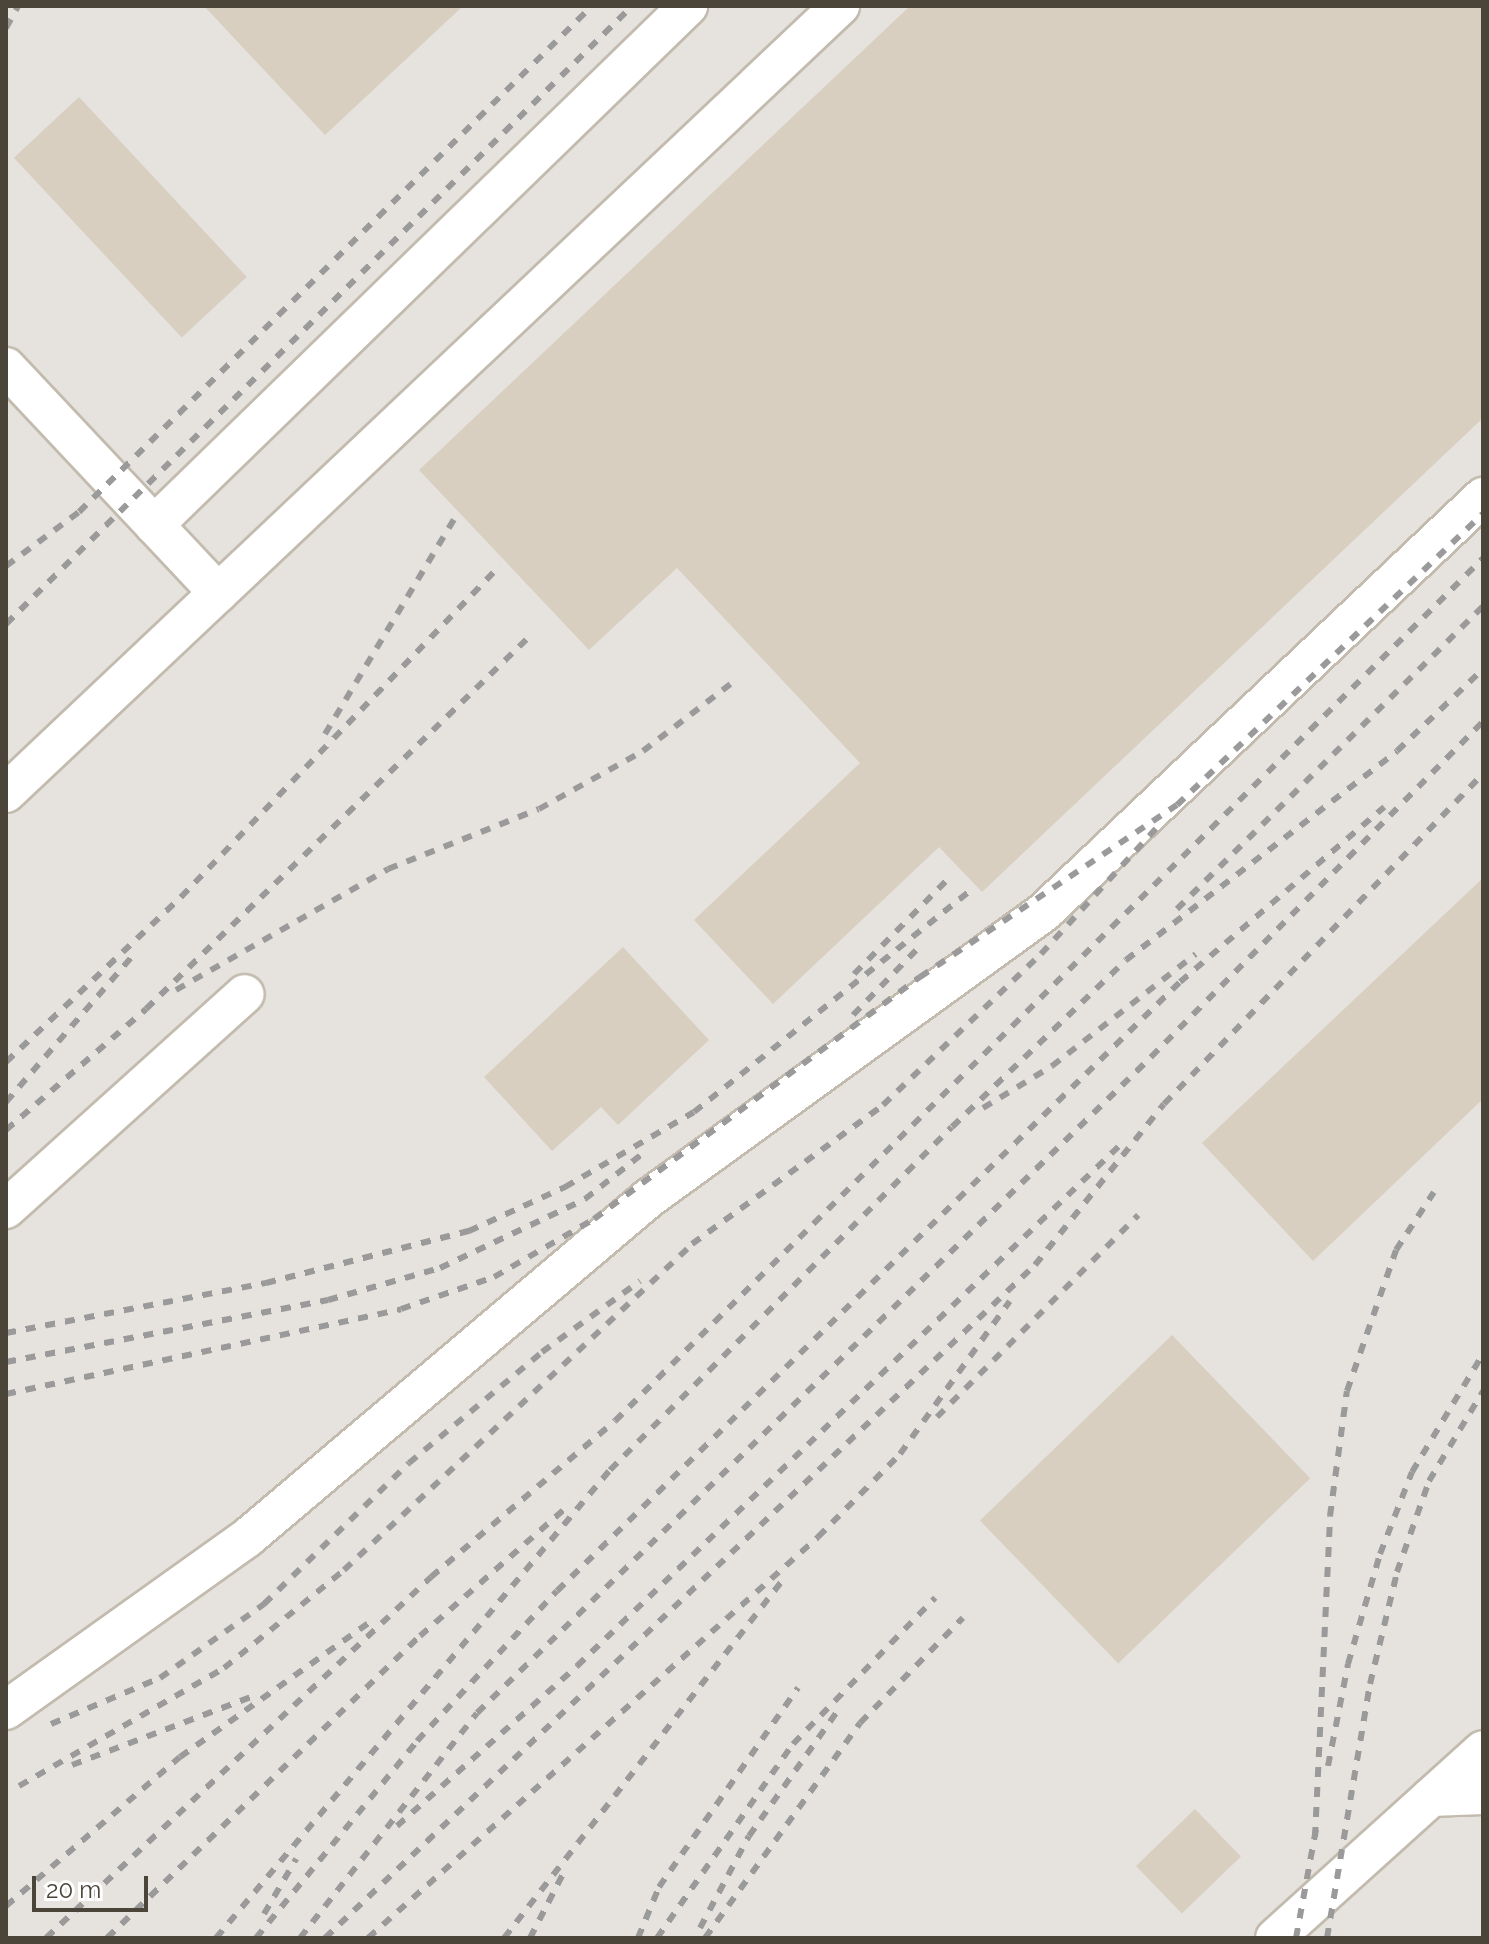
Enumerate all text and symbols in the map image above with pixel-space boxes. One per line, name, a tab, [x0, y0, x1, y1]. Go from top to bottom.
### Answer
scale bar	[36, 1860, 152, 1910]
text: 20 m	[46, 1875, 101, 1904]

